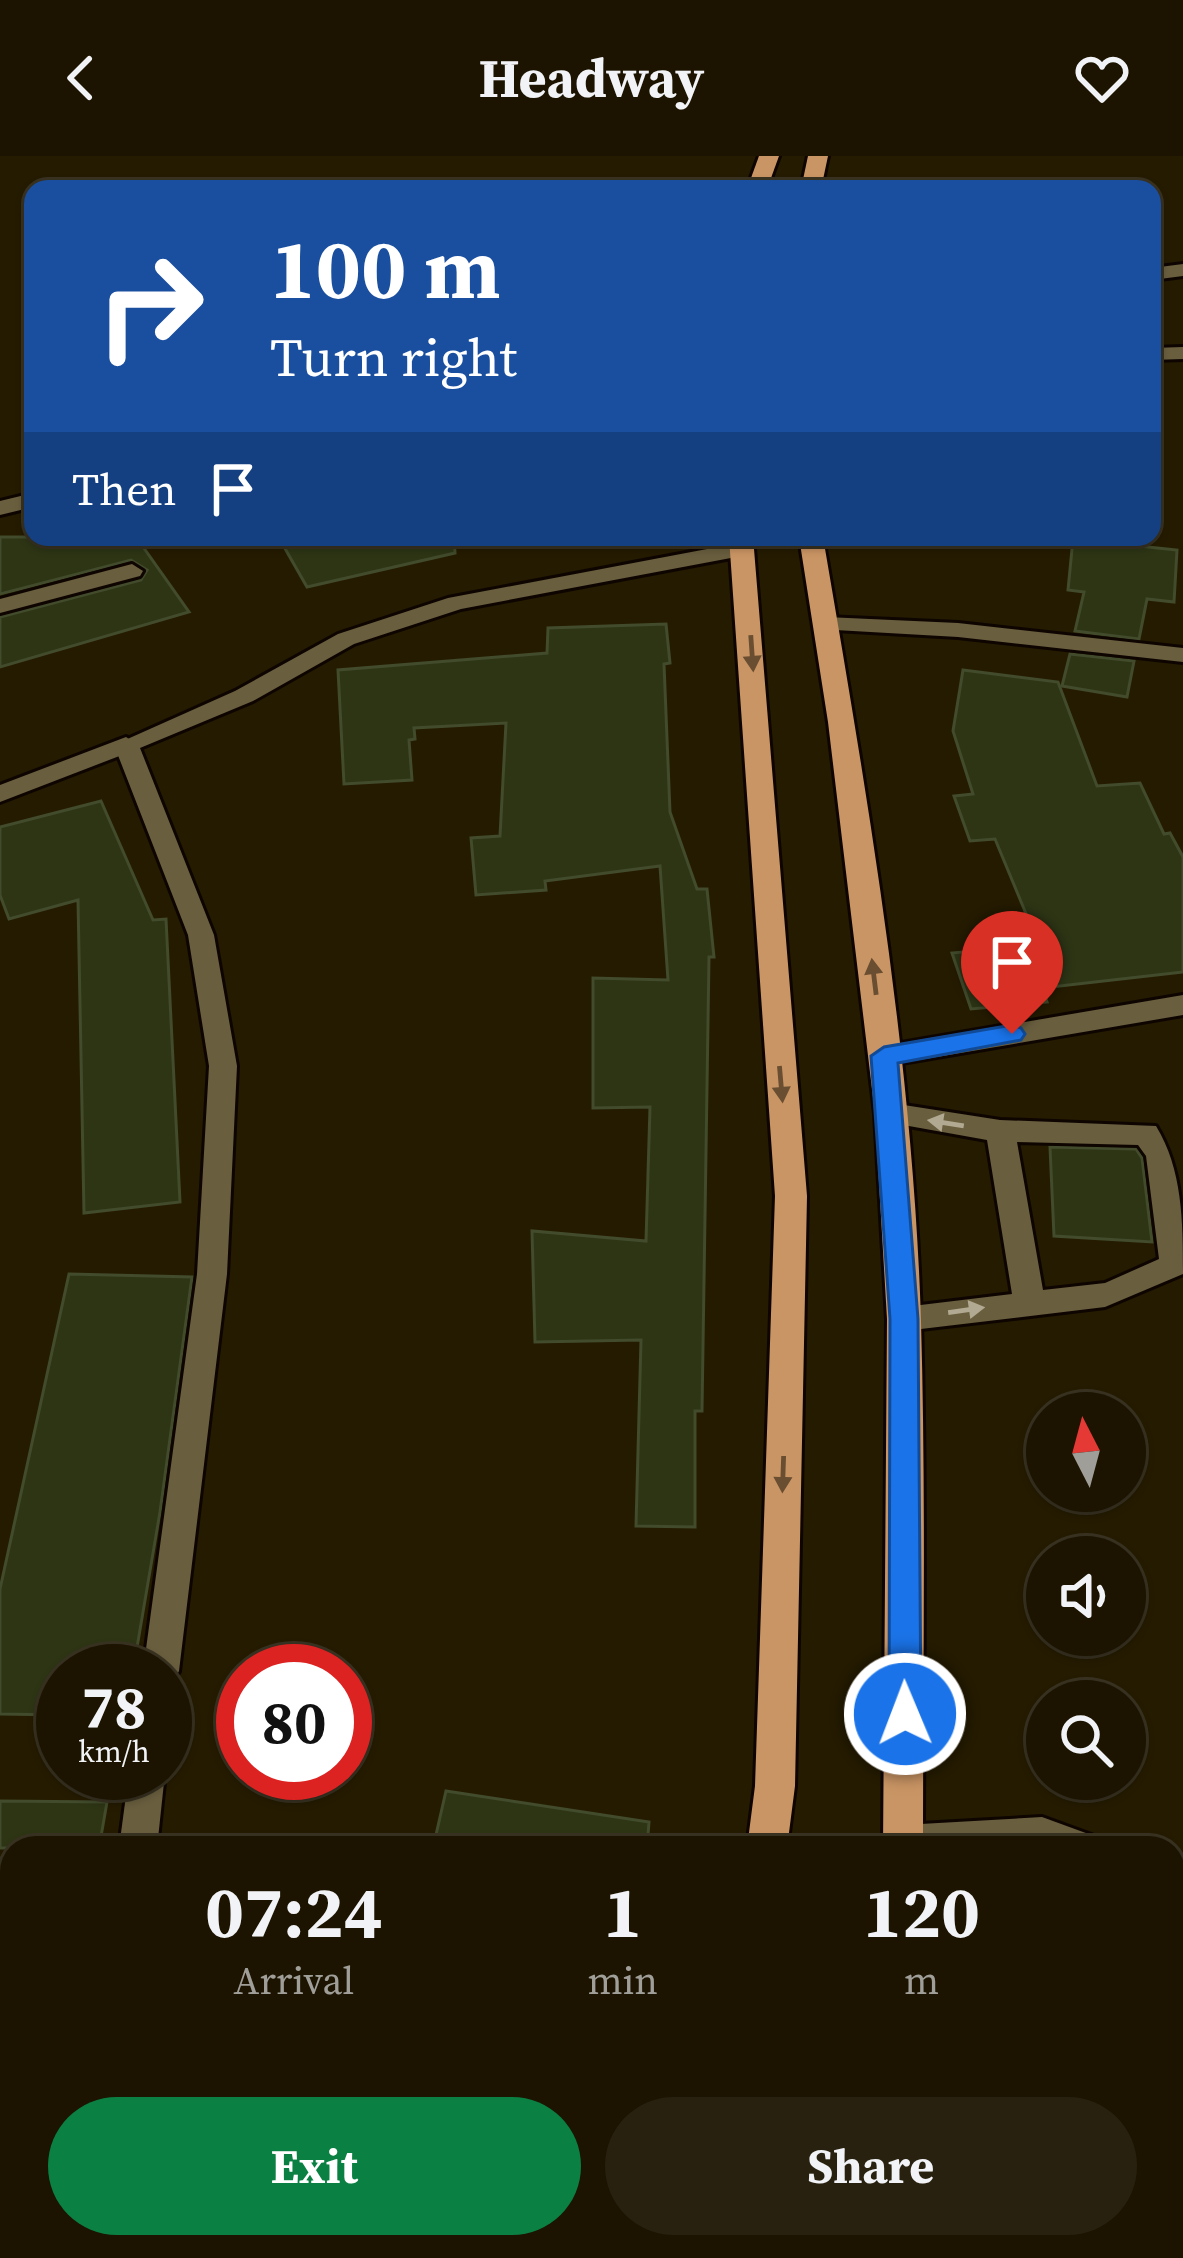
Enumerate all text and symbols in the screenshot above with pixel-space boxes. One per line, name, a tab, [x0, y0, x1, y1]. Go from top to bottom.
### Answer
text: Headway	[479, 41, 704, 115]
icon: back	[48, 45, 114, 111]
icon: heart	[1069, 45, 1135, 111]
text: 100 m	[270, 211, 501, 326]
icon: right	[72, 228, 228, 384]
text: Turn right	[270, 320, 517, 394]
icon: arrive	[200, 456, 266, 522]
text: Then	[72, 458, 176, 520]
one-way arrow	[742, 635, 761, 672]
pin	[961, 911, 1063, 1034]
icon: arrive	[979, 929, 1045, 995]
one-way arrow	[864, 957, 883, 995]
one-way arrow	[772, 1066, 791, 1103]
one-way arrow	[926, 1113, 964, 1132]
one-way arrow	[948, 1300, 985, 1319]
north arrow	[1026, 1392, 1146, 1512]
map controls	[1026, 1392, 1146, 1800]
one-way arrow	[774, 1456, 793, 1494]
button: sound	[1026, 1536, 1146, 1656]
speed limit sign: 80	[216, 1644, 372, 1800]
position arrow	[842, 1651, 968, 1777]
text: 78	[81, 1666, 147, 1748]
button: search	[1026, 1680, 1146, 1800]
text: km/h	[78, 1731, 150, 1772]
text: 07:24	[205, 1862, 383, 1961]
text: 1	[603, 1862, 642, 1961]
text: 120	[863, 1862, 980, 1961]
text: Arrival	[234, 1954, 354, 2007]
text: min	[588, 1954, 658, 2007]
text: m	[904, 1954, 939, 2007]
button: Exit	[48, 2097, 581, 2235]
button: Share	[605, 2097, 1137, 2235]

